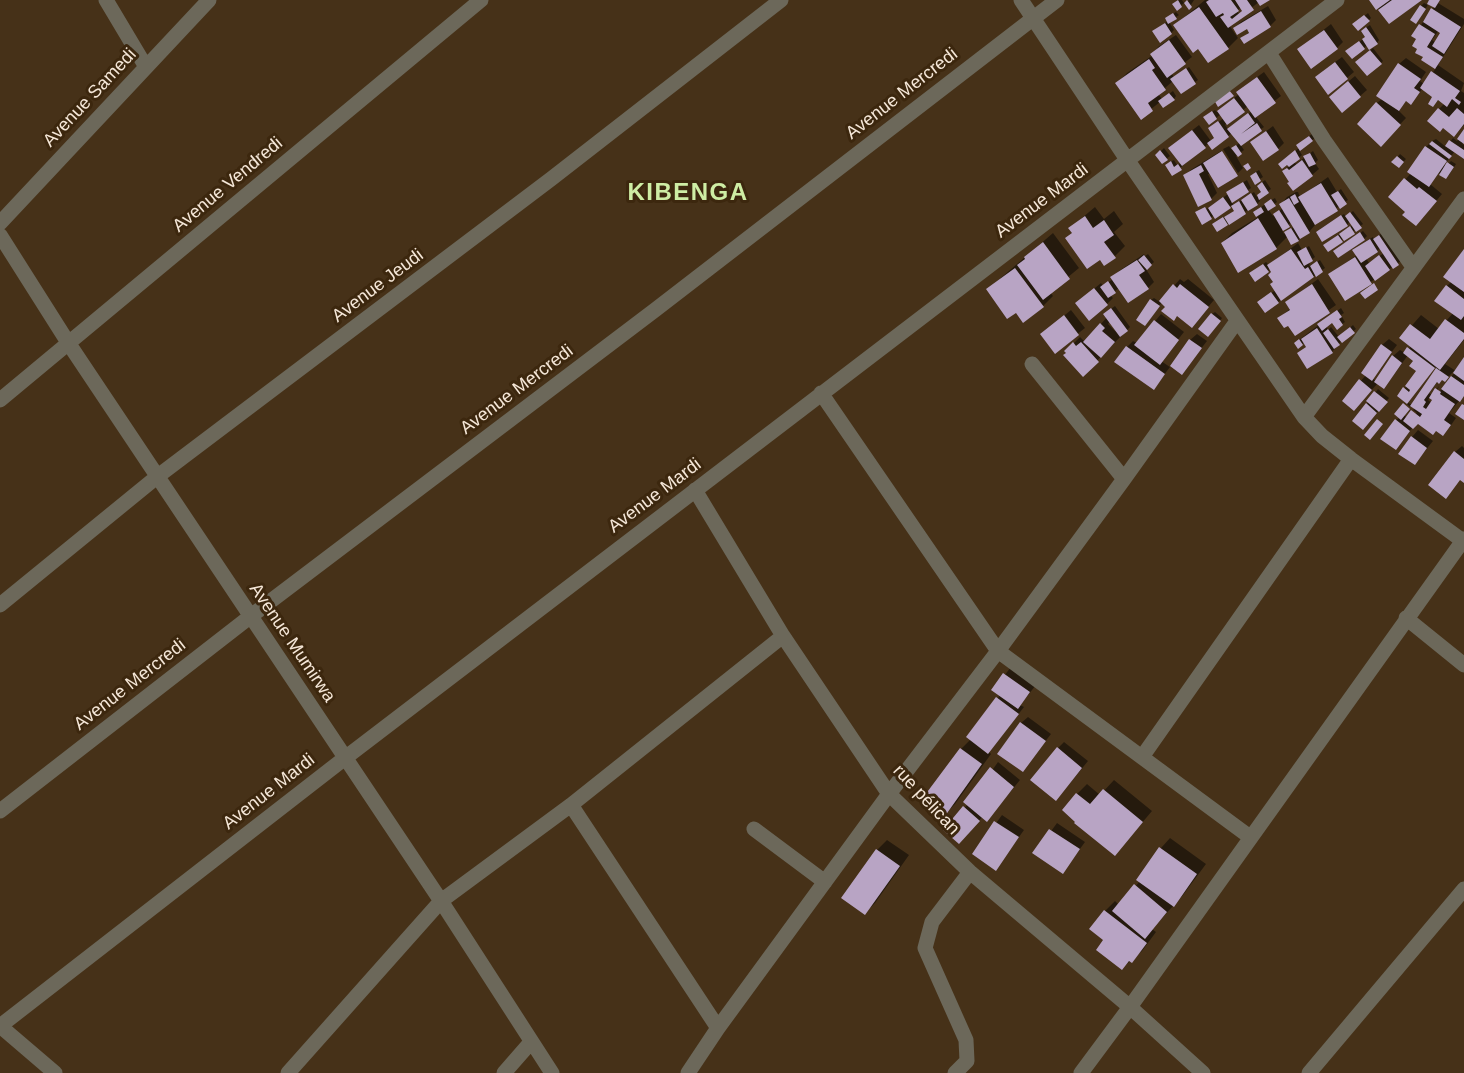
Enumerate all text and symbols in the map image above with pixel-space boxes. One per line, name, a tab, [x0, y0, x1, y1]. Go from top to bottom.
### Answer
street label: Avenue Samedi	[39, 44, 141, 152]
street label: Avenue Mercredi	[842, 44, 962, 144]
street label: Avenue Vendredi	[169, 133, 287, 237]
street label: Avenue Mardi	[991, 159, 1093, 243]
district label: KIBENGA	[627, 179, 749, 207]
street label: Avenue Jeudi	[328, 245, 428, 327]
street label: Avenue Mercredi	[456, 341, 578, 439]
street label: Avenue Mardi	[604, 454, 706, 538]
street label: Avenue Mumirwa	[244, 579, 340, 707]
street label: Avenue Mercredi	[70, 635, 190, 735]
street label: Avenue Mardi	[219, 749, 319, 835]
street label: rue pélican	[888, 760, 964, 840]

